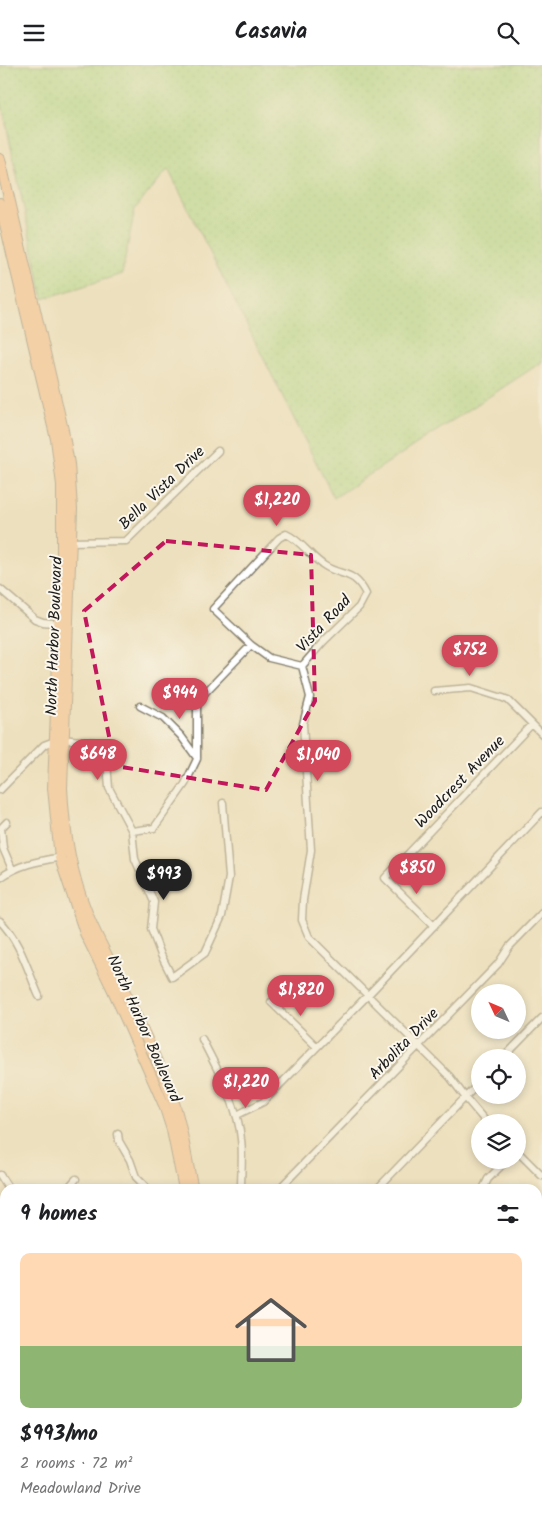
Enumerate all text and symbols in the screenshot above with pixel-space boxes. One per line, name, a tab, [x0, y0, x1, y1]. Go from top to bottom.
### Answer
text: Casavia	[235, 15, 307, 50]
icon: menu	[20, 19, 48, 47]
icon: search	[494, 19, 522, 47]
street label: Bella Vista Drive	[113, 440, 211, 536]
pin: $1,220	[236, 485, 318, 527]
text: $1,220	[254, 488, 300, 513]
street label: North Harbor Boulevard	[39, 555, 70, 716]
street label: Vista Road	[291, 589, 358, 659]
pin: $752	[440, 635, 500, 677]
text: $752	[453, 638, 487, 663]
pin: $944	[150, 677, 210, 720]
text: $944	[162, 681, 198, 706]
street label: Woodcrest Avenue	[409, 730, 511, 834]
pin: $648	[68, 739, 128, 781]
pin: $1,040	[277, 739, 359, 782]
text: $648	[80, 742, 116, 767]
text: $1,040	[296, 743, 340, 768]
pin: $850	[387, 853, 447, 895]
text: $850	[399, 856, 435, 881]
pin: $993	[134, 859, 194, 901]
text: $993	[147, 862, 181, 887]
street label: North Harbor Boulevard	[100, 951, 188, 1107]
pin: $1,820	[260, 975, 342, 1017]
text: $1,820	[278, 978, 324, 1003]
north arrow	[471, 984, 526, 1039]
map controls	[471, 984, 526, 1169]
street label: Arbolita Drive	[363, 1002, 445, 1086]
button: locate	[471, 1049, 526, 1104]
pin: $1,220	[205, 1067, 287, 1109]
text: $1,220	[223, 1070, 269, 1095]
button: layers	[471, 1114, 526, 1169]
text: 9 homes	[20, 1198, 97, 1231]
icon: filters	[494, 1200, 522, 1228]
icon: home	[226, 1285, 316, 1375]
text: $993/mo	[20, 1418, 98, 1451]
text: 2 rooms · 72 m²	[20, 1451, 132, 1476]
text: Meadowland Drive	[20, 1476, 141, 1501]

